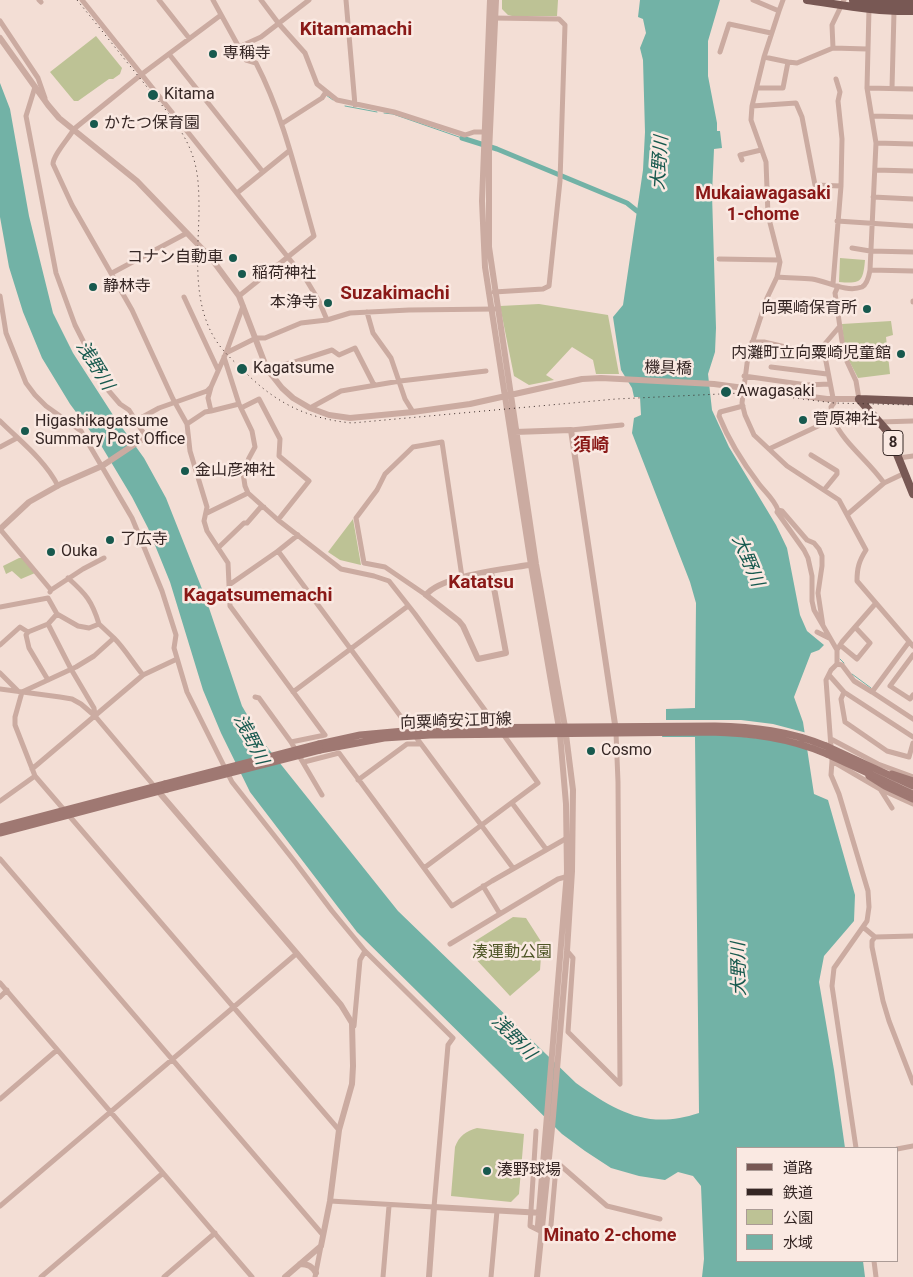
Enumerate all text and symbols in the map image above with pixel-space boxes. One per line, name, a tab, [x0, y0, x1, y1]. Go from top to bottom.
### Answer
district label: Kitamamachi	[300, 19, 412, 41]
place label: 専稱寺	[223, 44, 271, 64]
marker: 専稱寺	[207, 48, 219, 60]
place label: Kitama	[164, 85, 215, 105]
marker: Kitama	[146, 88, 160, 102]
place label: かたつ保育園	[104, 114, 200, 134]
marker: かたつ保育園	[88, 118, 100, 130]
water label: 大野川	[648, 135, 674, 191]
district label: Mukaiawagasaki 1-chome	[695, 183, 831, 225]
place label: コナン自動車	[127, 248, 223, 268]
marker: コナン自動車	[227, 252, 239, 264]
place label: 稲荷神社	[252, 264, 316, 284]
marker: 稲荷神社	[236, 268, 248, 280]
place label: 静林寺	[103, 277, 151, 297]
marker: 静林寺	[87, 281, 99, 293]
district label: Suzakimachi	[340, 283, 450, 305]
place label: 本浄寺	[270, 293, 318, 313]
marker: 本浄寺	[322, 297, 334, 309]
place label: 向栗崎保育所	[761, 299, 857, 319]
marker: 向栗崎保育所	[861, 303, 873, 315]
water label: 浅野川	[71, 337, 117, 395]
place label: 内灘町立向粟崎児童館	[731, 344, 891, 364]
marker: 内灘町立向粟崎児童館	[895, 348, 907, 360]
place label: Kagatsume	[253, 359, 334, 379]
street label: 機具橋	[644, 359, 692, 379]
marker: Kagatsume	[235, 362, 249, 376]
place label: Awagasaki	[737, 382, 815, 402]
marker: Awagasaki	[719, 385, 733, 399]
place label: 菅原神社	[813, 410, 877, 430]
place label: Higashikagatsume Summary Post Office	[35, 412, 185, 450]
marker: 菅原神社	[797, 414, 809, 426]
marker: Higashikagatsume Summary Post Office	[19, 425, 31, 437]
road number: 8	[883, 430, 903, 456]
district label: 須崎	[573, 435, 609, 457]
place label: 金山彦神社	[195, 461, 275, 481]
marker: 金山彦神社	[179, 465, 191, 477]
place label: 了広寺	[120, 530, 168, 550]
water label: 大野川	[727, 532, 767, 590]
marker: 了広寺	[104, 534, 116, 546]
place label: Ouka	[61, 542, 98, 562]
marker: Ouka	[45, 546, 57, 558]
district label: Katatsu	[448, 572, 514, 594]
district label: Kagatsumemachi	[183, 585, 333, 607]
street label: 向粟崎安江町線	[400, 710, 512, 734]
water label: 浅野川	[228, 711, 272, 769]
place label: Cosmo	[601, 741, 652, 761]
marker: Cosmo	[585, 745, 597, 757]
water label: 大野川	[729, 942, 751, 996]
park label: 湊運動公園	[472, 943, 552, 963]
water label: 浅野川	[486, 1011, 540, 1065]
legend	[736, 1147, 898, 1262]
text: 道路	[783, 1159, 813, 1177]
place label: 湊野球場	[497, 1161, 561, 1181]
marker: 湊野球場	[481, 1165, 493, 1177]
text: 鉄道	[783, 1184, 813, 1202]
text: 公園	[783, 1209, 813, 1227]
district label: Minato 2-chome	[543, 1225, 677, 1247]
text: 水域	[783, 1234, 813, 1252]

